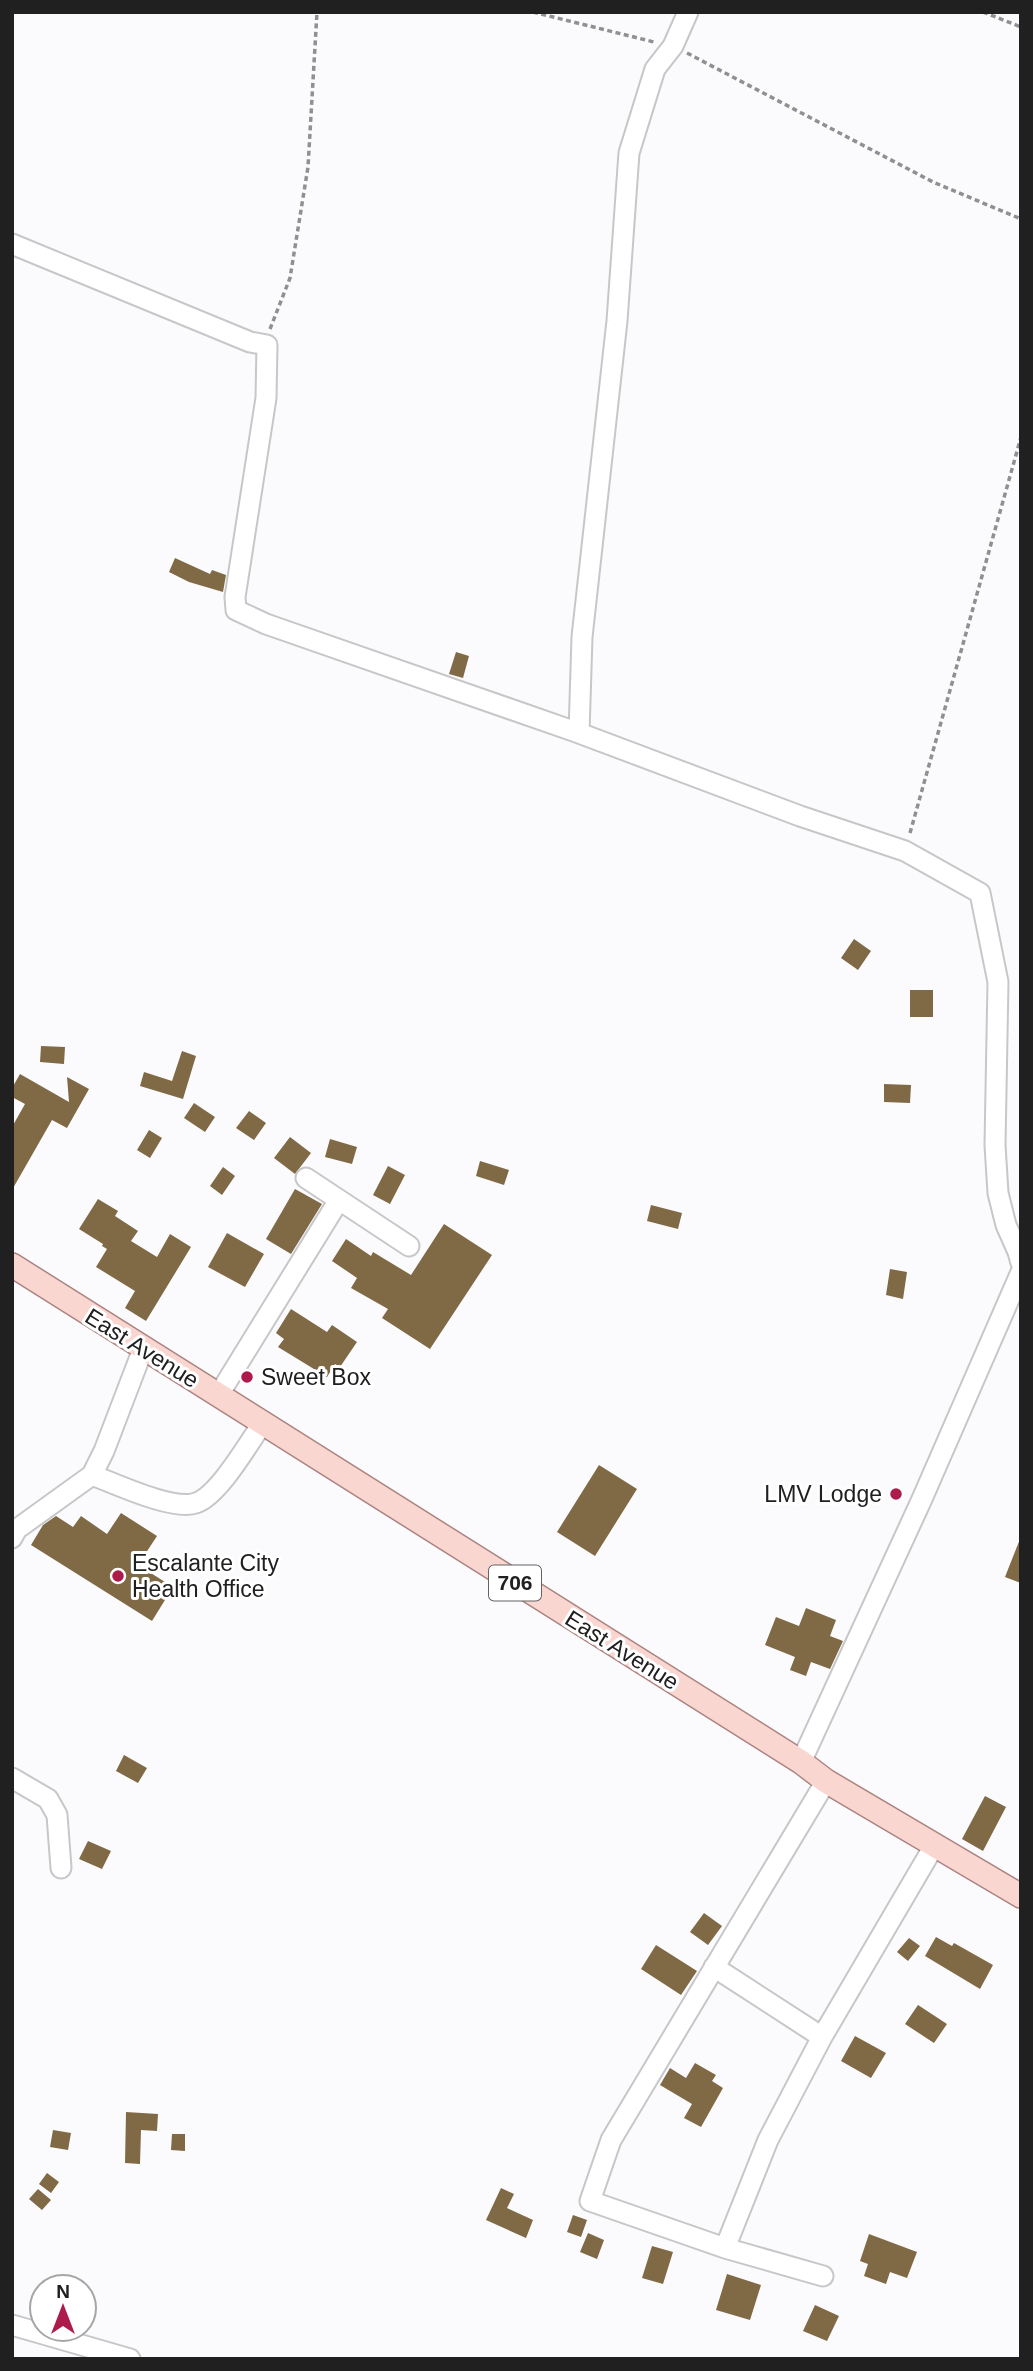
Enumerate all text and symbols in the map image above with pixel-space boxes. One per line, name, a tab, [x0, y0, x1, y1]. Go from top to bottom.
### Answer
street label: East Avenue	[81, 1303, 203, 1393]
place label: Sweet Box	[261, 1364, 371, 1390]
marker: Sweet Box	[239, 1369, 255, 1385]
place label: LMV Lodge	[764, 1481, 882, 1507]
marker: LMV Lodge	[888, 1486, 904, 1502]
place label: Escalante City Health Office	[132, 1550, 280, 1602]
road number: 706	[489, 1566, 541, 1600]
marker: Escalante City Health Office	[110, 1568, 126, 1584]
street label: East Avenue	[561, 1605, 683, 1695]
north arrow	[28, 2273, 98, 2343]
text: N	[56, 2281, 70, 2302]

